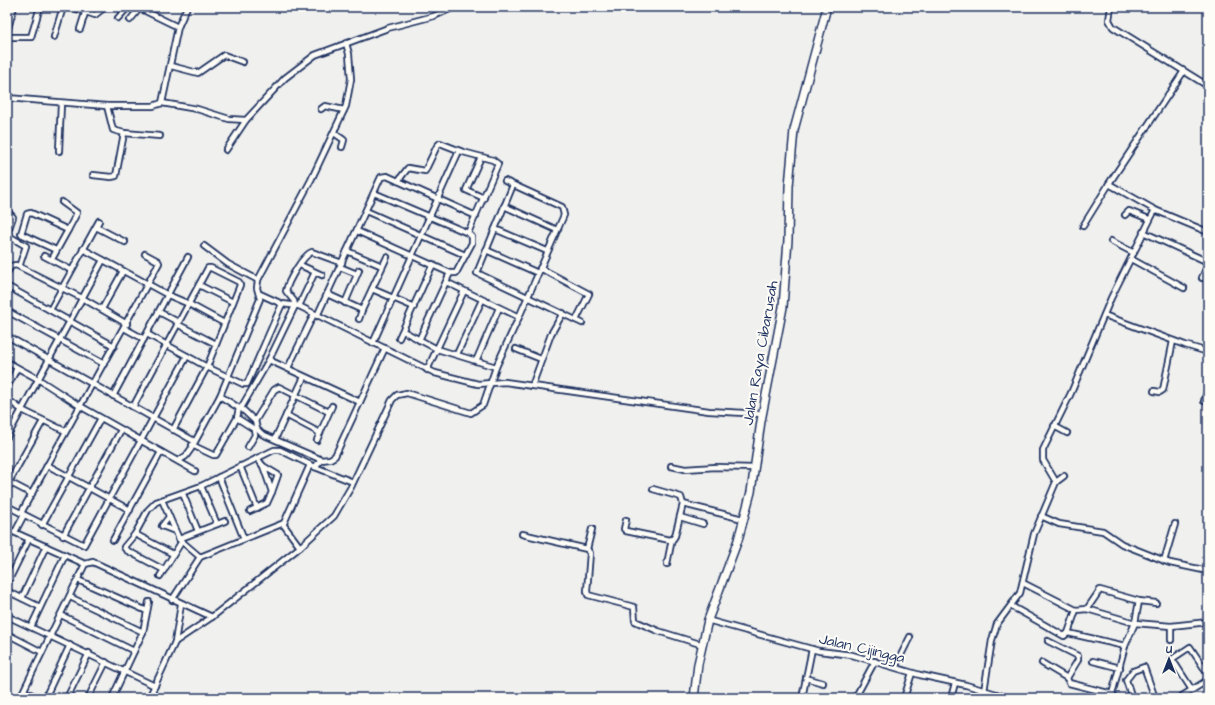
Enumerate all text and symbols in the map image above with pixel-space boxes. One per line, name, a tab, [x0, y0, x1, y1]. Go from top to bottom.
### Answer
street label: Jalan Raya Cibarusah	[737, 278, 785, 427]
street label: Jalan Cijingga	[817, 628, 907, 670]
north arrow	[1149, 639, 1189, 679]
text: U	[1165, 642, 1172, 657]

